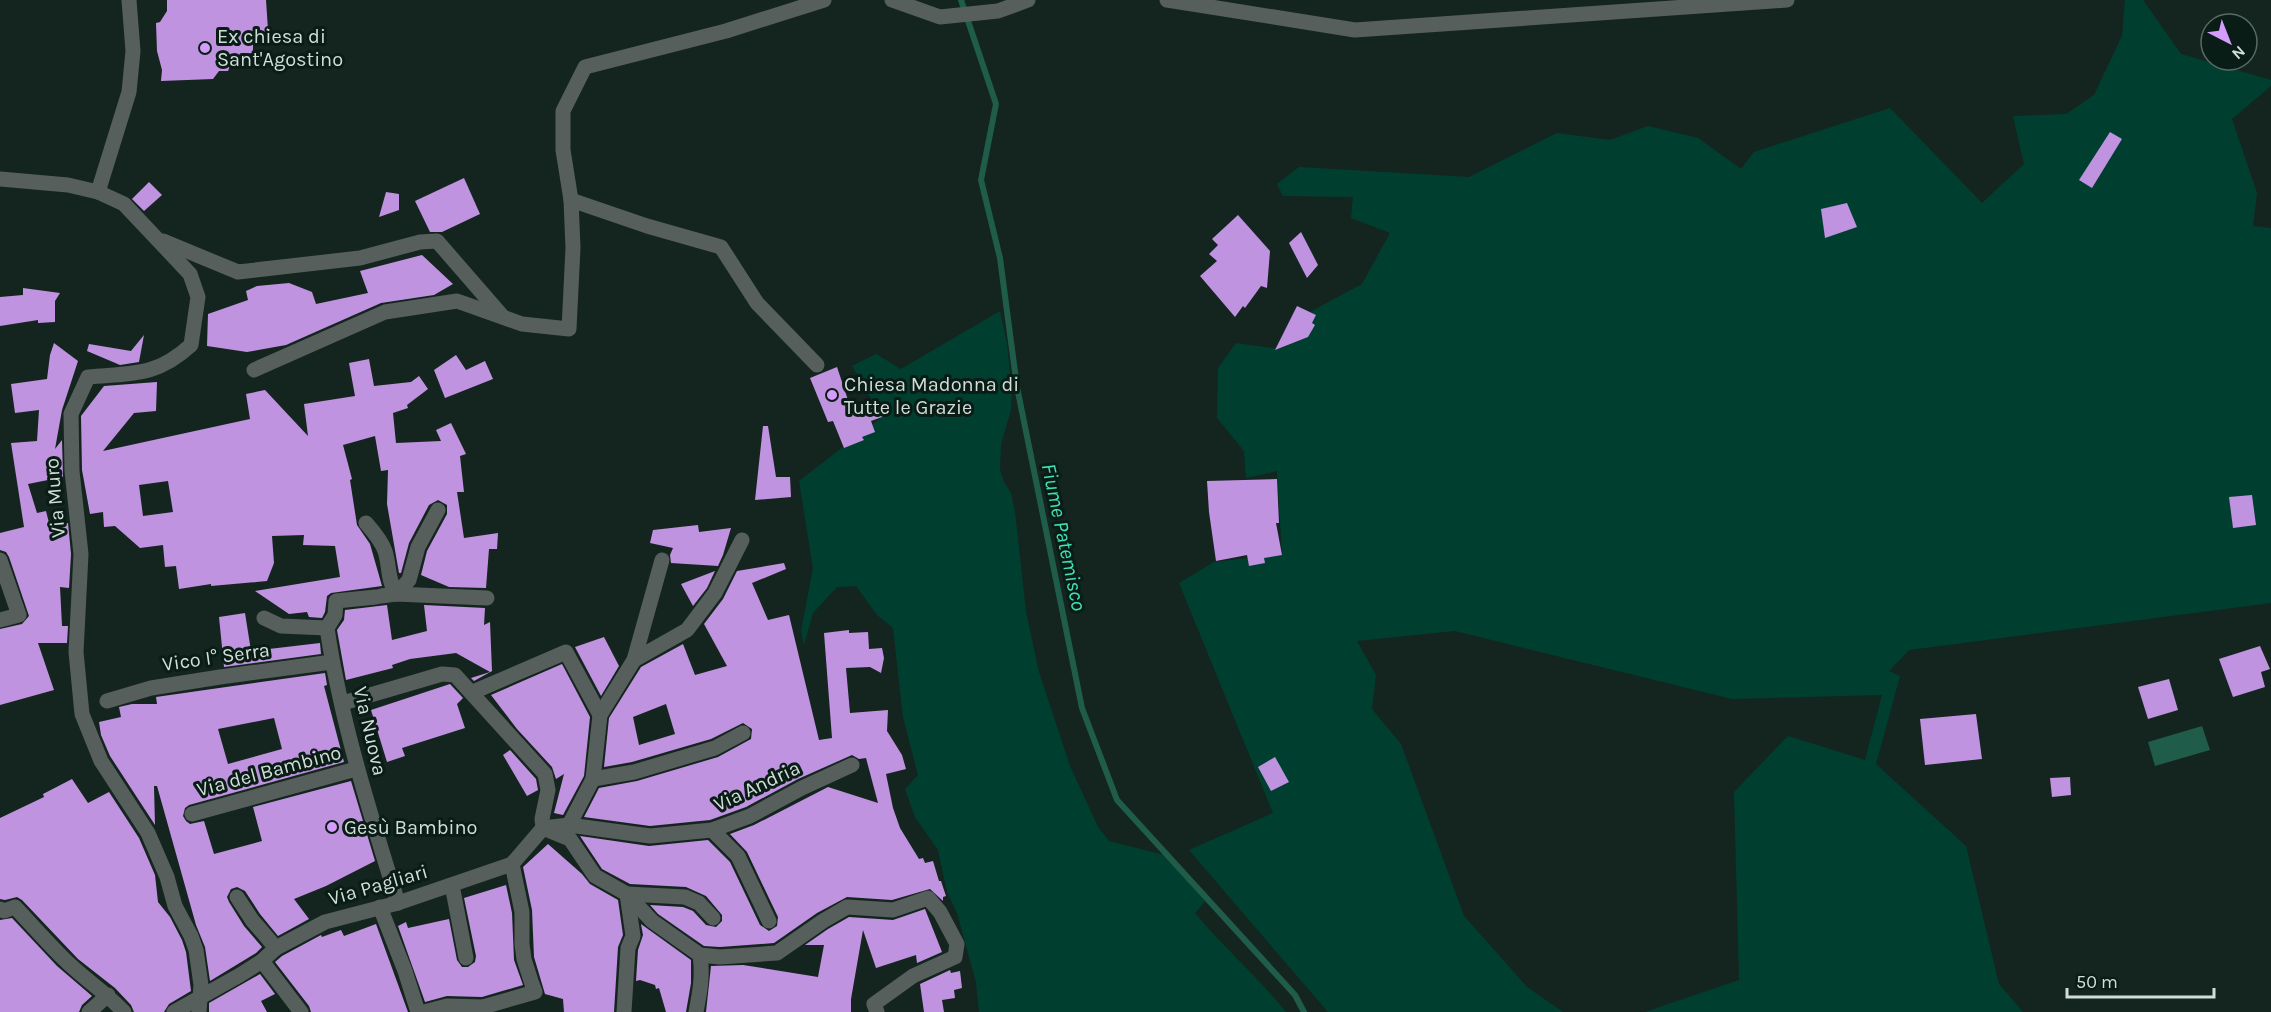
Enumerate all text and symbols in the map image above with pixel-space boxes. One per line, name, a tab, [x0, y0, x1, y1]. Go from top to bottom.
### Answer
north arrow	[2199, 12, 2259, 72]
place label: Ex chiesa di Sant'Agostino	[217, 25, 343, 71]
marker: Ex chiesa di Sant'Agostino	[198, 41, 212, 55]
text: N	[2228, 42, 2249, 64]
place label: Chiesa Madonna di Tutte le Grazie	[844, 373, 1019, 419]
marker: Chiesa Madonna di Tutte le Grazie	[825, 388, 839, 402]
street label: Via Muro	[40, 457, 70, 539]
water label: Fiume Patemisco	[1037, 461, 1091, 614]
street label: Vico I° Serra	[161, 638, 271, 676]
street label: Via Nuova	[349, 684, 391, 778]
street label: Via del Bambino	[194, 741, 344, 801]
street label: Via Andria	[710, 756, 804, 816]
place label: Gesù Bambino	[344, 816, 477, 839]
marker: Gesù Bambino	[325, 820, 339, 834]
street label: Via Pagliari	[326, 860, 430, 910]
scale bar	[2067, 961, 2214, 999]
text: 50 m	[2076, 971, 2118, 993]

